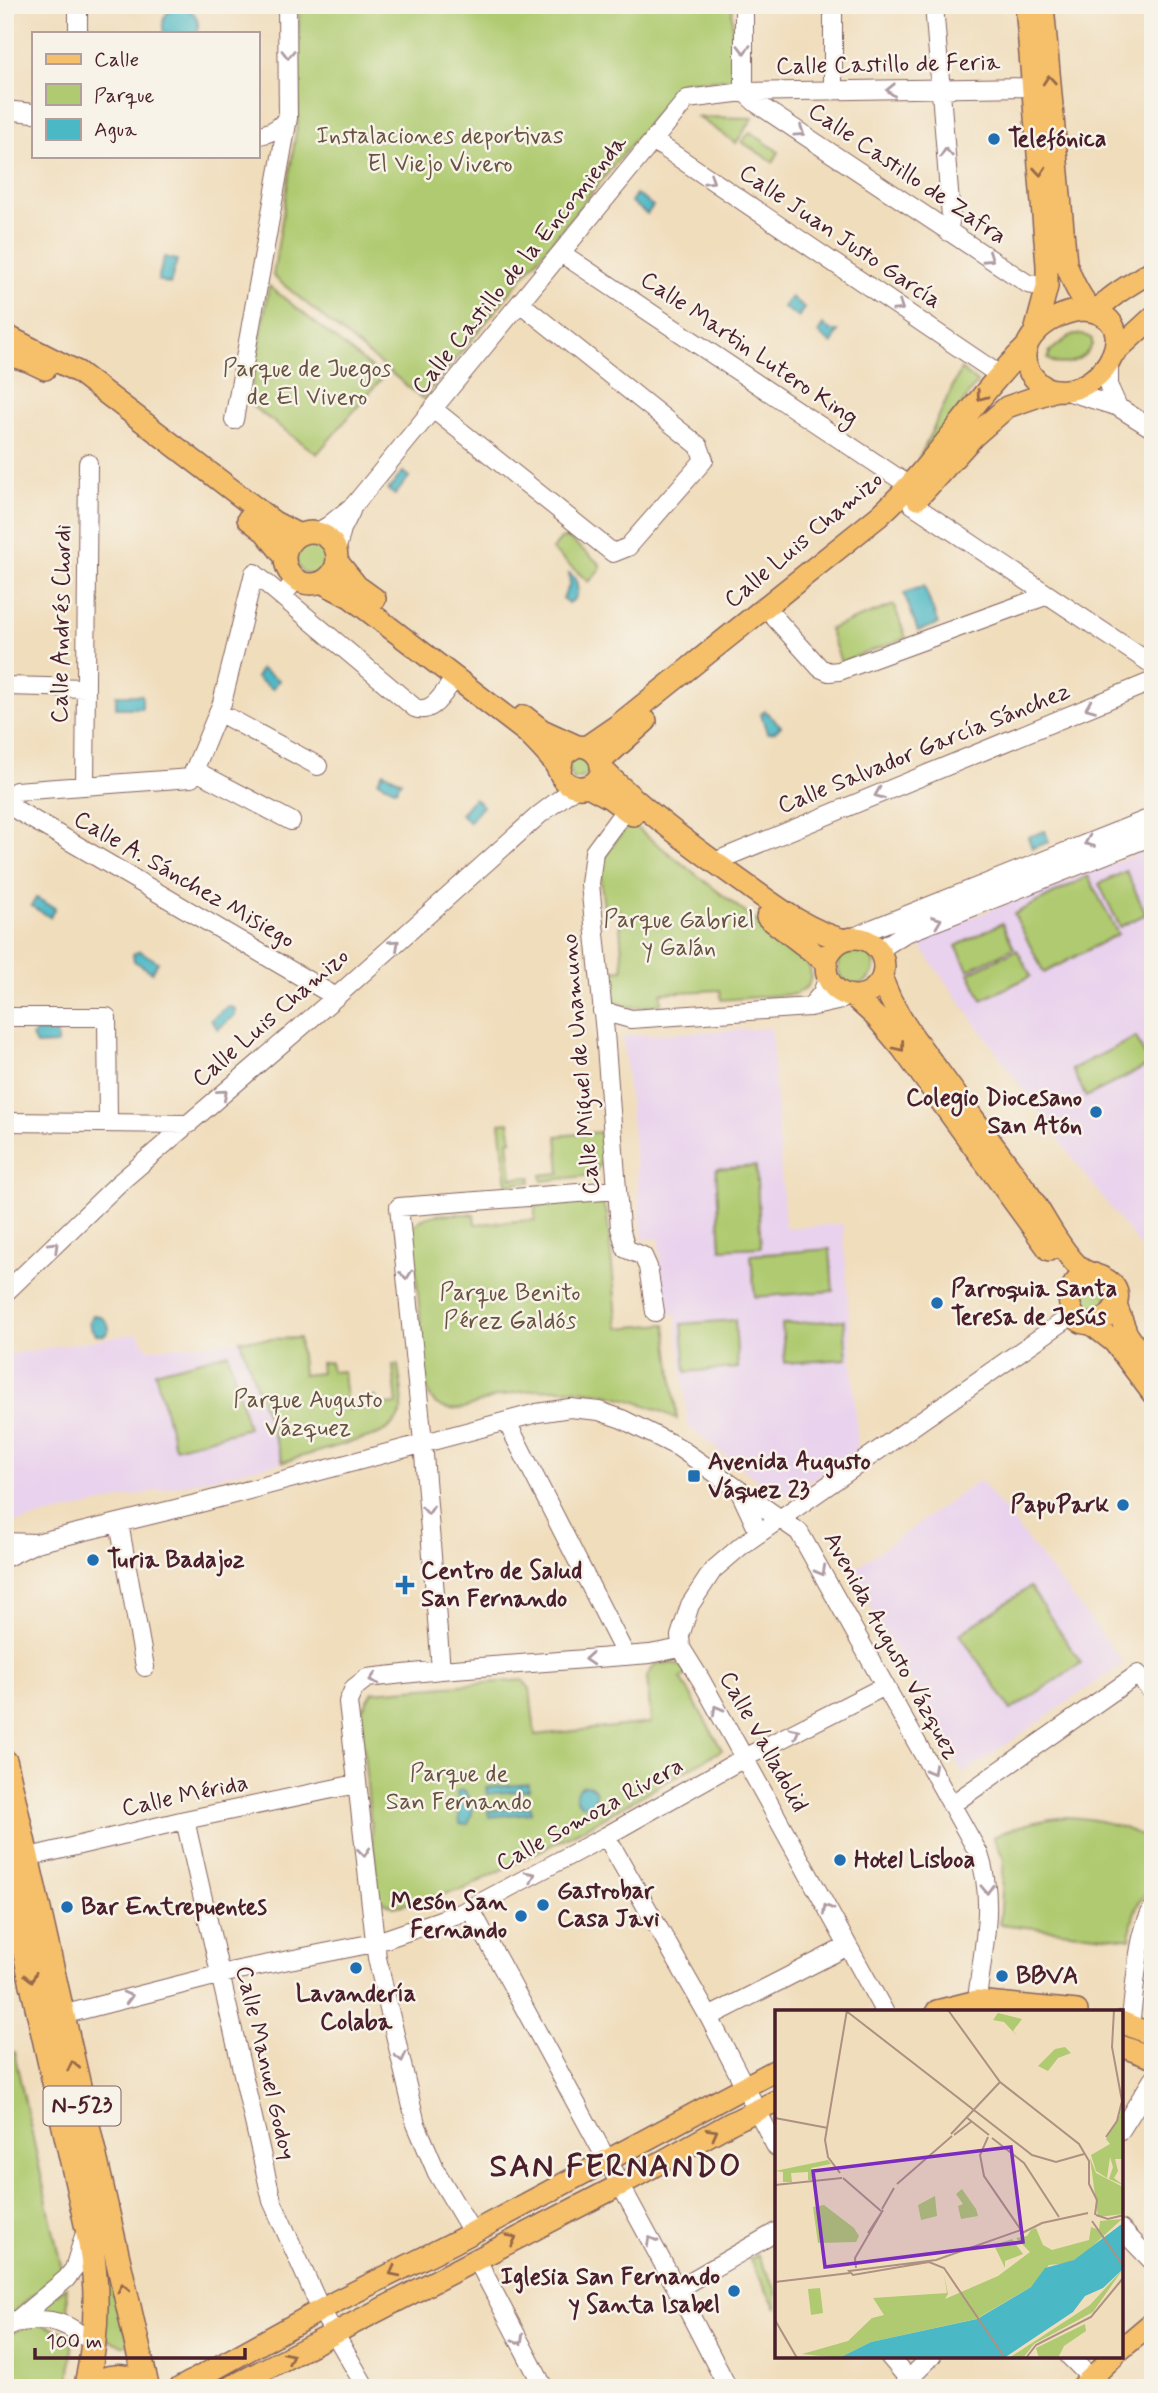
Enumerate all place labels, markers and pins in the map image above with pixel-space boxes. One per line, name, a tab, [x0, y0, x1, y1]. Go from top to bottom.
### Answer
place label: Telefónica	[1008, 124, 1107, 155]
marker: Telefónica	[986, 131, 1002, 147]
place label: Colegio Diocesano San Atón	[906, 1083, 1082, 1142]
marker: Colegio Diocesano San Atón	[1088, 1104, 1104, 1120]
place label: Parroquia Santa Teresa de Jesús	[951, 1274, 1117, 1333]
marker: Parroquia Santa Teresa de Jesús	[929, 1295, 945, 1311]
place label: Avenida Augusto Váquez 23	[708, 1447, 871, 1506]
marker: Avenida Augusto Váquez 23	[686, 1468, 702, 1484]
place label: PapuPark	[1010, 1490, 1109, 1521]
marker: PapuPark	[1115, 1497, 1131, 1513]
place label: Turia Badajoz	[107, 1545, 245, 1577]
marker: Turia Badajoz	[85, 1552, 101, 1568]
place label: Centro de Salud San Fernando	[421, 1556, 582, 1615]
marker: Centro de Salud San Fernando	[395, 1575, 415, 1595]
place label: Hotel Lisboa	[854, 1845, 976, 1876]
marker: Hotel Lisboa	[832, 1852, 848, 1868]
place label: Gastrobar Casa Javi	[557, 1876, 660, 1935]
place label: Mesón San Fernando	[391, 1887, 507, 1946]
place label: Bar Entrepuentes	[81, 1892, 267, 1923]
marker: Gastrobar Casa Javi	[535, 1897, 551, 1913]
marker: Bar Entrepuentes	[59, 1899, 75, 1915]
marker: Mesón San Fernando	[513, 1908, 529, 1924]
marker: Lavandería Colaba	[348, 1960, 364, 1976]
place label: BBVA	[1016, 1961, 1079, 1992]
marker: BBVA	[994, 1968, 1010, 1984]
place label: Lavandería Colaba	[296, 1979, 416, 2038]
place label: Iglesia San Fernando y Santa Isabel	[500, 2262, 720, 2321]
marker: Iglesia San Fernando y Santa Isabel	[726, 2283, 742, 2299]

